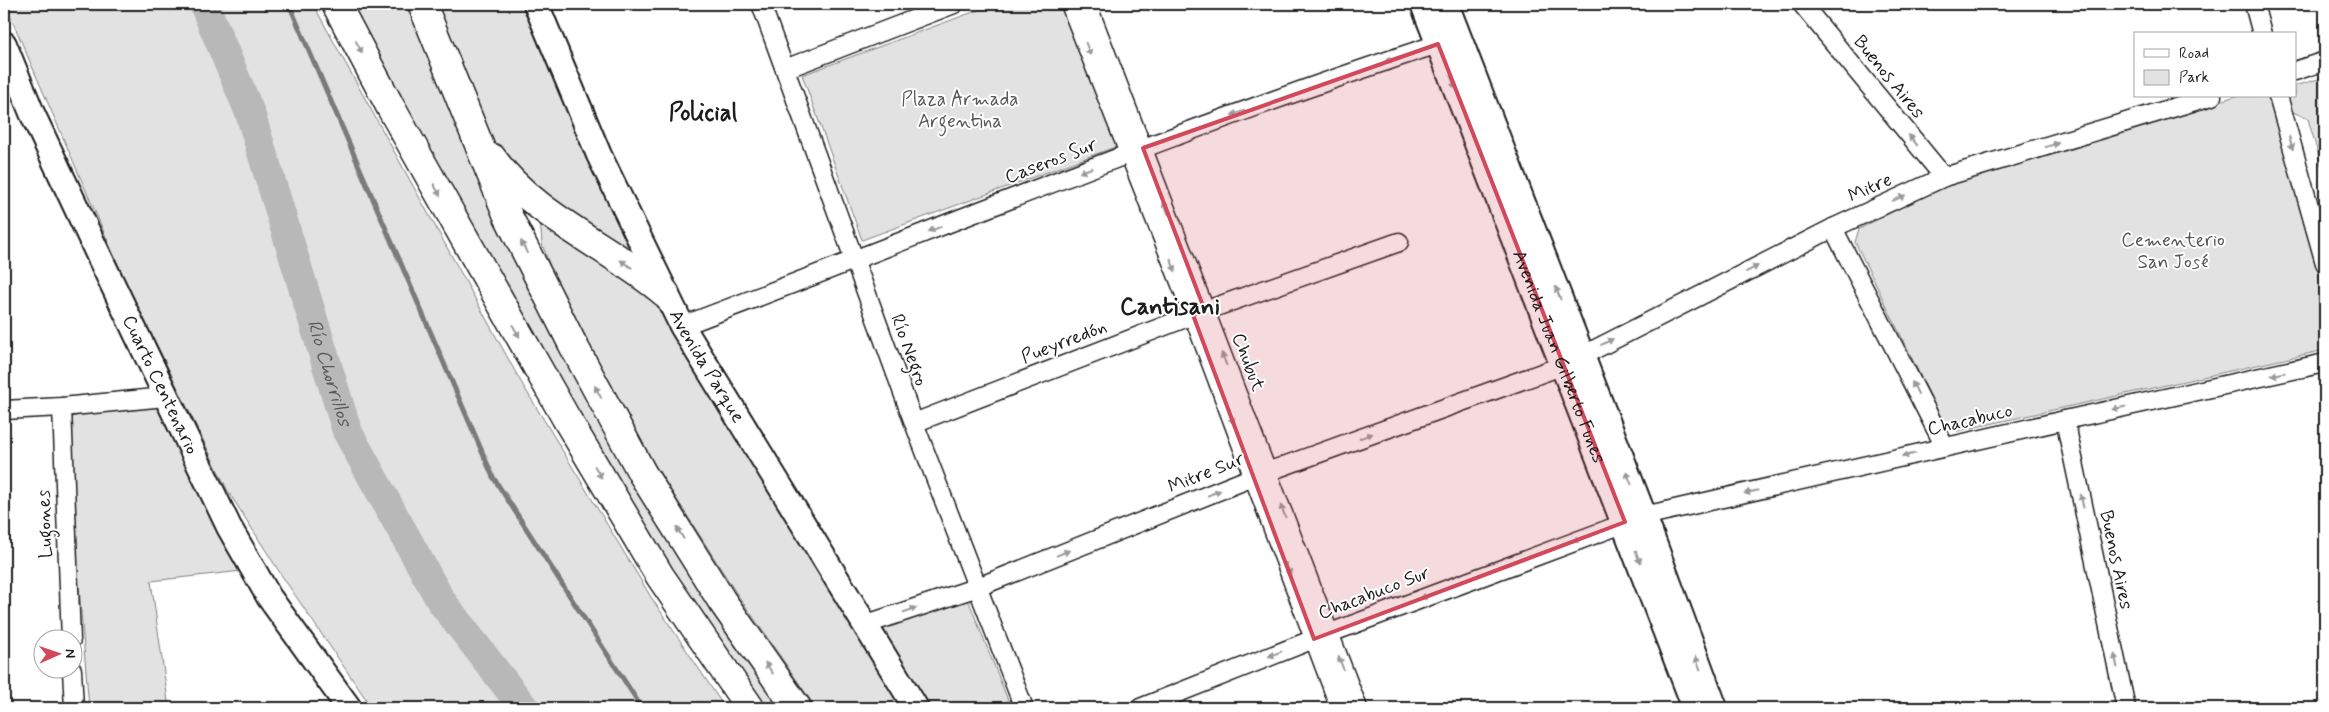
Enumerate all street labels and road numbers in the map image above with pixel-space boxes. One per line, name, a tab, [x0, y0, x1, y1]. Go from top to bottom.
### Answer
street label: Buenos Aires	[1848, 30, 1930, 124]
street label: Caseros Sur	[1001, 132, 1101, 190]
street label: Mitre	[1844, 167, 1896, 209]
street label: Avenida Juan Gilberto Funes	[1507, 246, 1612, 467]
street label: Avenida Parque	[663, 305, 751, 427]
street label: Cuarto Centenario	[117, 311, 205, 458]
street label: Río Negro	[882, 311, 934, 390]
street label: Pueyrredón	[1017, 314, 1111, 370]
street label: Chubut	[1226, 329, 1270, 395]
street label: Chacabuco	[1925, 398, 2015, 442]
street label: Mitre Sur	[1164, 446, 1248, 500]
street label: Lugones	[31, 489, 62, 559]
street label: Buenos Aires	[2093, 508, 2139, 612]
street label: Chacabuco Sur	[1315, 560, 1433, 626]

